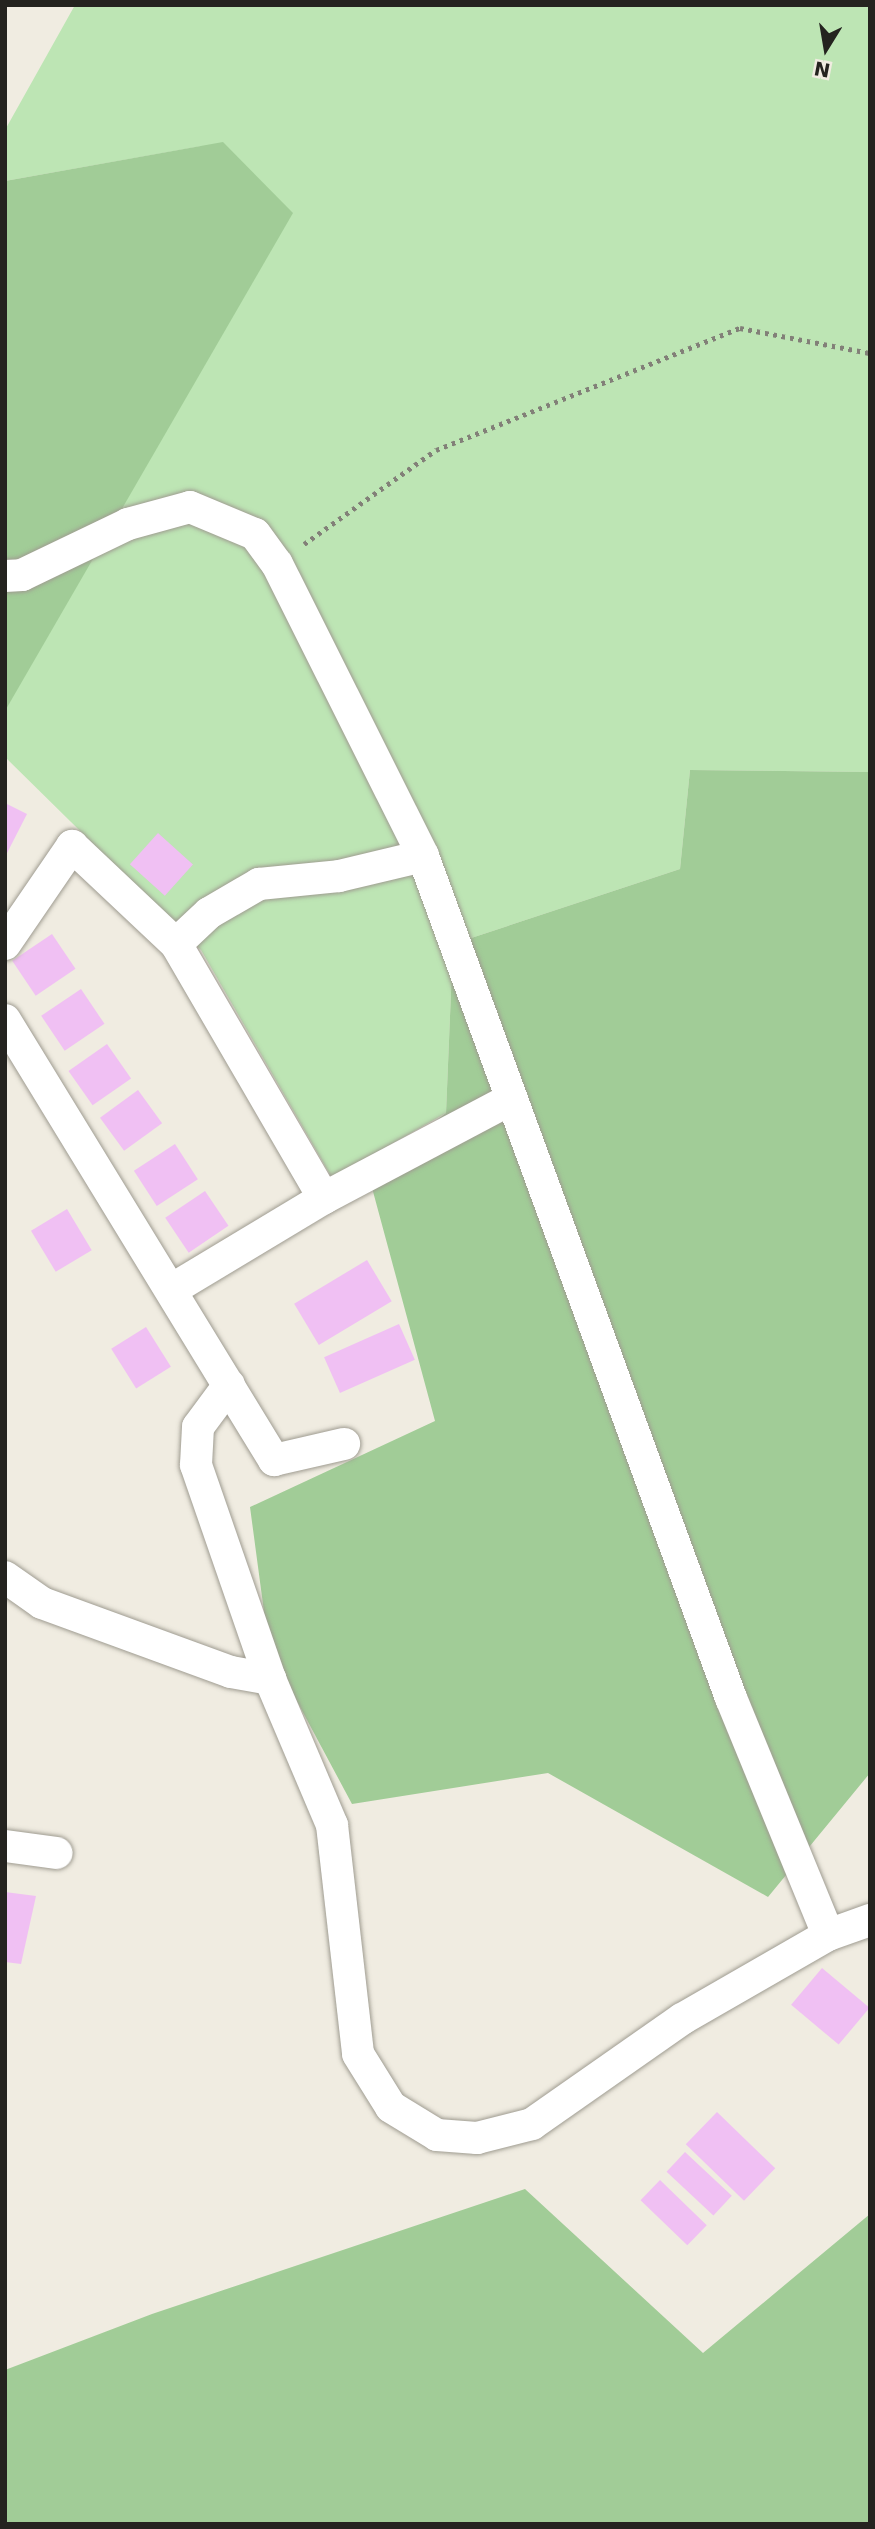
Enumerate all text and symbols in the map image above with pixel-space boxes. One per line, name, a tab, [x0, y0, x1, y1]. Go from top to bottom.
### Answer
north arrow	[791, 14, 861, 84]
text: N	[812, 57, 832, 82]

